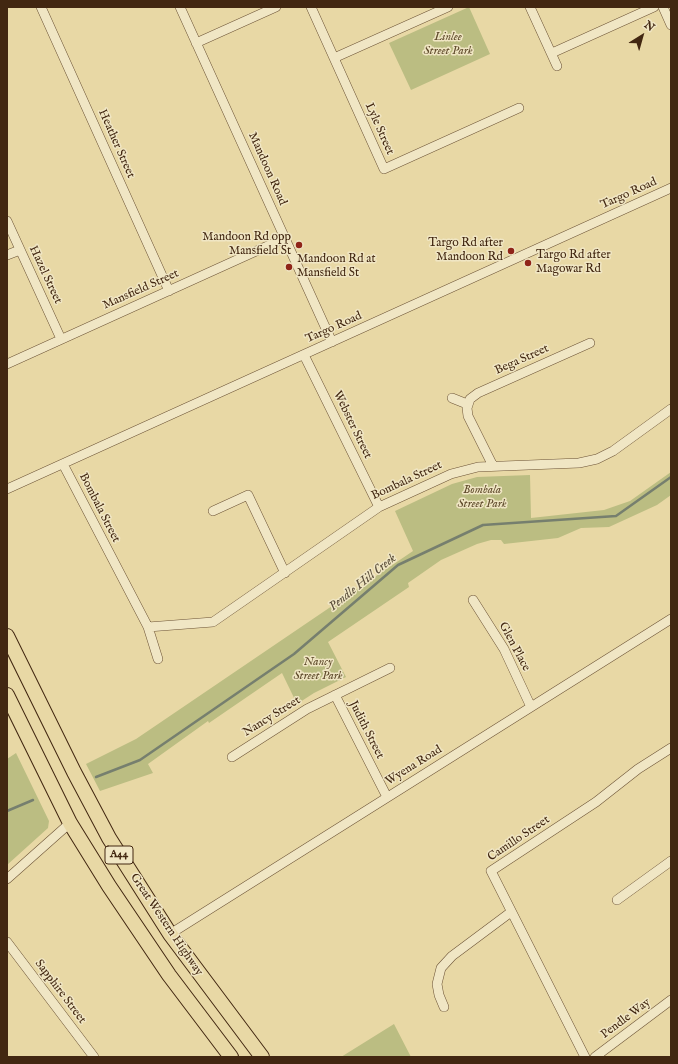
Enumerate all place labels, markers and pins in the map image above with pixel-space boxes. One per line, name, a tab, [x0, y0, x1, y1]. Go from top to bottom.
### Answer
place label: Mandoon Rd opp Mansfield St	[202, 231, 291, 259]
place label: Targo Rd after Mandoon Rd	[428, 237, 503, 265]
marker: Mandoon Rd opp Mansfield St	[294, 240, 304, 250]
marker: Targo Rd after Mandoon Rd	[506, 246, 516, 256]
place label: Targo Rd after Magowar Rd	[536, 249, 611, 277]
place label: Mandoon Rd at Mansfield St	[297, 253, 376, 281]
marker: Targo Rd after Magowar Rd	[523, 258, 533, 268]
marker: Mandoon Rd at Mansfield St	[284, 262, 294, 272]

